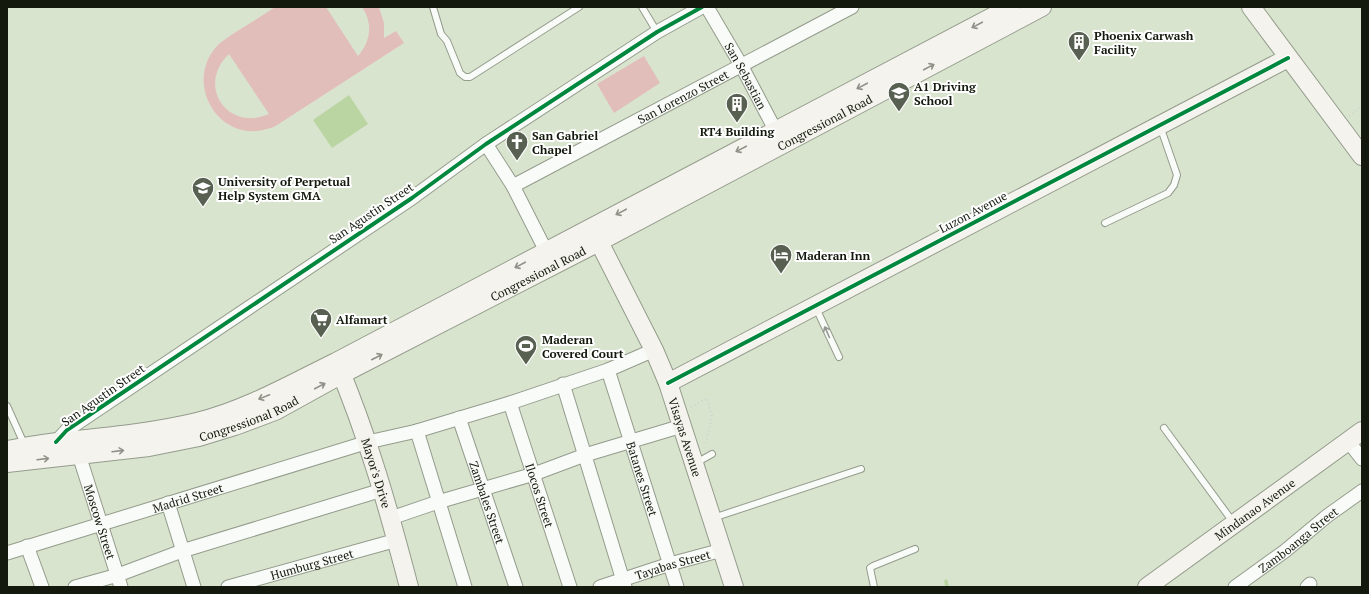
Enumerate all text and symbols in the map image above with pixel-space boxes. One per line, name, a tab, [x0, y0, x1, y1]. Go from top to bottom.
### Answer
one-way arrow	[971, 22, 983, 29]
place label: Phoenix Carwash Facility	[1094, 28, 1194, 57]
building icon: Phoenix Carwash Facility	[1066, 29, 1092, 62]
street label: San Sebastian	[722, 39, 770, 112]
one-way arrow	[922, 63, 934, 71]
street label: San Lorenzo Street	[635, 66, 731, 127]
place label: A1 Driving School	[914, 79, 976, 108]
school or university icon: A1 Driving School	[886, 80, 912, 113]
one-way arrow	[856, 82, 868, 90]
building icon: RT4 Building	[724, 91, 750, 124]
street label: Congressional Road	[774, 91, 875, 154]
place label: RT4 Building	[700, 124, 775, 139]
place label: San Gabriel Chapel	[532, 128, 598, 157]
church icon: San Gabriel Chapel	[504, 129, 530, 162]
one-way arrow	[735, 146, 747, 154]
place label: University of Perpetual Help System GMA	[218, 174, 350, 203]
school or university icon: University of Perpetual Help System GMA	[190, 175, 216, 208]
street label: San Agustin Street	[326, 179, 417, 247]
street label: Luzon Avenue	[936, 188, 1010, 236]
one-way arrow	[615, 209, 627, 216]
street label: Congressional Road	[488, 242, 588, 304]
hotel icon: Maderan Inn	[768, 242, 794, 275]
place label: Maderan Inn	[796, 248, 870, 263]
one-way arrow	[514, 262, 526, 269]
supermarket icon: Alfamart	[308, 306, 334, 339]
place label: Alfamart	[336, 312, 388, 327]
one-way arrow	[823, 326, 830, 338]
place label: Maderan Covered Court	[542, 332, 624, 361]
sports icon: Maderan Covered Court	[513, 333, 539, 366]
one-way arrow	[370, 352, 382, 360]
street label: San Agustin Street	[58, 360, 148, 429]
one-way arrow	[314, 382, 326, 390]
street label: Congressional Road	[197, 392, 301, 444]
one-way arrow	[258, 394, 270, 402]
street label: Visayas Avenue	[666, 395, 705, 479]
street label: Mayor's Drive	[359, 436, 394, 510]
street label: Batanes Street	[624, 440, 662, 518]
one-way arrow	[111, 447, 124, 455]
one-way arrow	[36, 456, 49, 463]
street label: Zambales Street	[467, 459, 508, 546]
street label: Ilocos Street	[523, 461, 558, 530]
street label: Mindanao Avenue	[1211, 475, 1298, 543]
street label: Madrid Street	[151, 479, 225, 515]
street label: Moscow Street	[81, 482, 119, 562]
street label: Zamboanga Street	[1255, 503, 1341, 575]
street label: Humburg Street	[269, 545, 355, 582]
street label: Tayabas Street	[633, 546, 712, 583]

